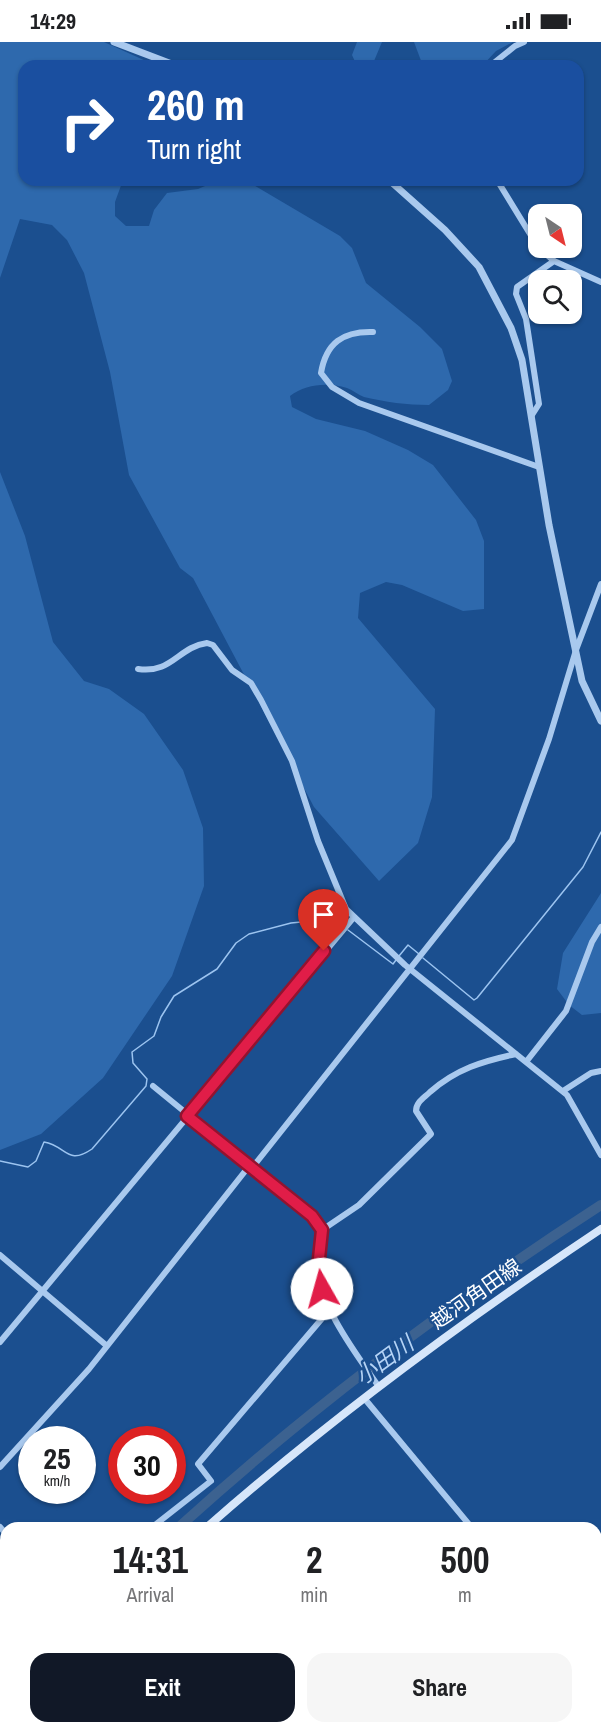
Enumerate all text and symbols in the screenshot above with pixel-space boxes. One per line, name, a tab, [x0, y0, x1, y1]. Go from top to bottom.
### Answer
text: 14:29	[30, 6, 76, 36]
text: 260 m	[147, 77, 245, 133]
icon: right	[48, 84, 126, 162]
text: Turn right	[147, 131, 241, 167]
north arrow	[528, 204, 582, 258]
map controls	[528, 204, 582, 324]
button: search	[528, 270, 582, 324]
pin	[298, 889, 349, 951]
icon: arrive	[307, 898, 340, 931]
street label: 越河角田線	[424, 1252, 527, 1336]
position arrow	[290, 1257, 354, 1321]
water label: 小田川	[348, 1327, 421, 1392]
speed limit sign: 30	[108, 1426, 186, 1504]
text: 25	[43, 1438, 71, 1478]
text: km/h	[44, 1470, 70, 1491]
text: 14:31	[112, 1536, 188, 1584]
text: 2	[306, 1536, 322, 1584]
text: 500	[440, 1536, 490, 1584]
text: Arrival	[127, 1581, 174, 1608]
text: min	[300, 1581, 328, 1608]
text: m	[458, 1581, 472, 1608]
button: Exit	[30, 1653, 295, 1722]
button: Share	[307, 1653, 572, 1722]

